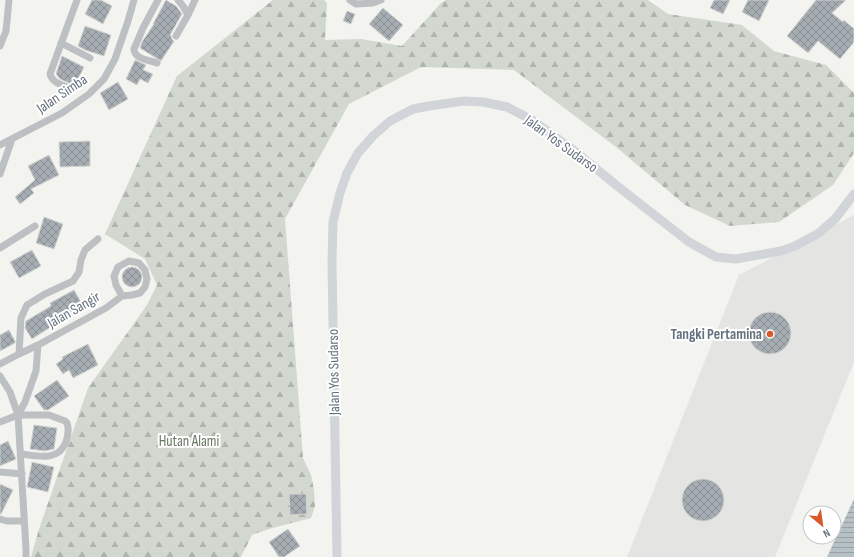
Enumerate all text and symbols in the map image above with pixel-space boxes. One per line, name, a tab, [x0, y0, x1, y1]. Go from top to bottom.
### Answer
street label: Jalan Simba	[32, 70, 91, 118]
street label: Jalan Yos Sudarso	[520, 110, 601, 177]
street label: Jalan Sangir	[43, 287, 104, 333]
place label: Tangki Pertamina	[671, 325, 762, 344]
street label: Jalan Yos Sudarso	[324, 329, 344, 416]
marker: Tangki Pertamina	[765, 329, 775, 339]
park label: Hutan Alami	[159, 432, 219, 451]
north arrow	[802, 505, 842, 545]
text: N	[821, 526, 832, 540]

